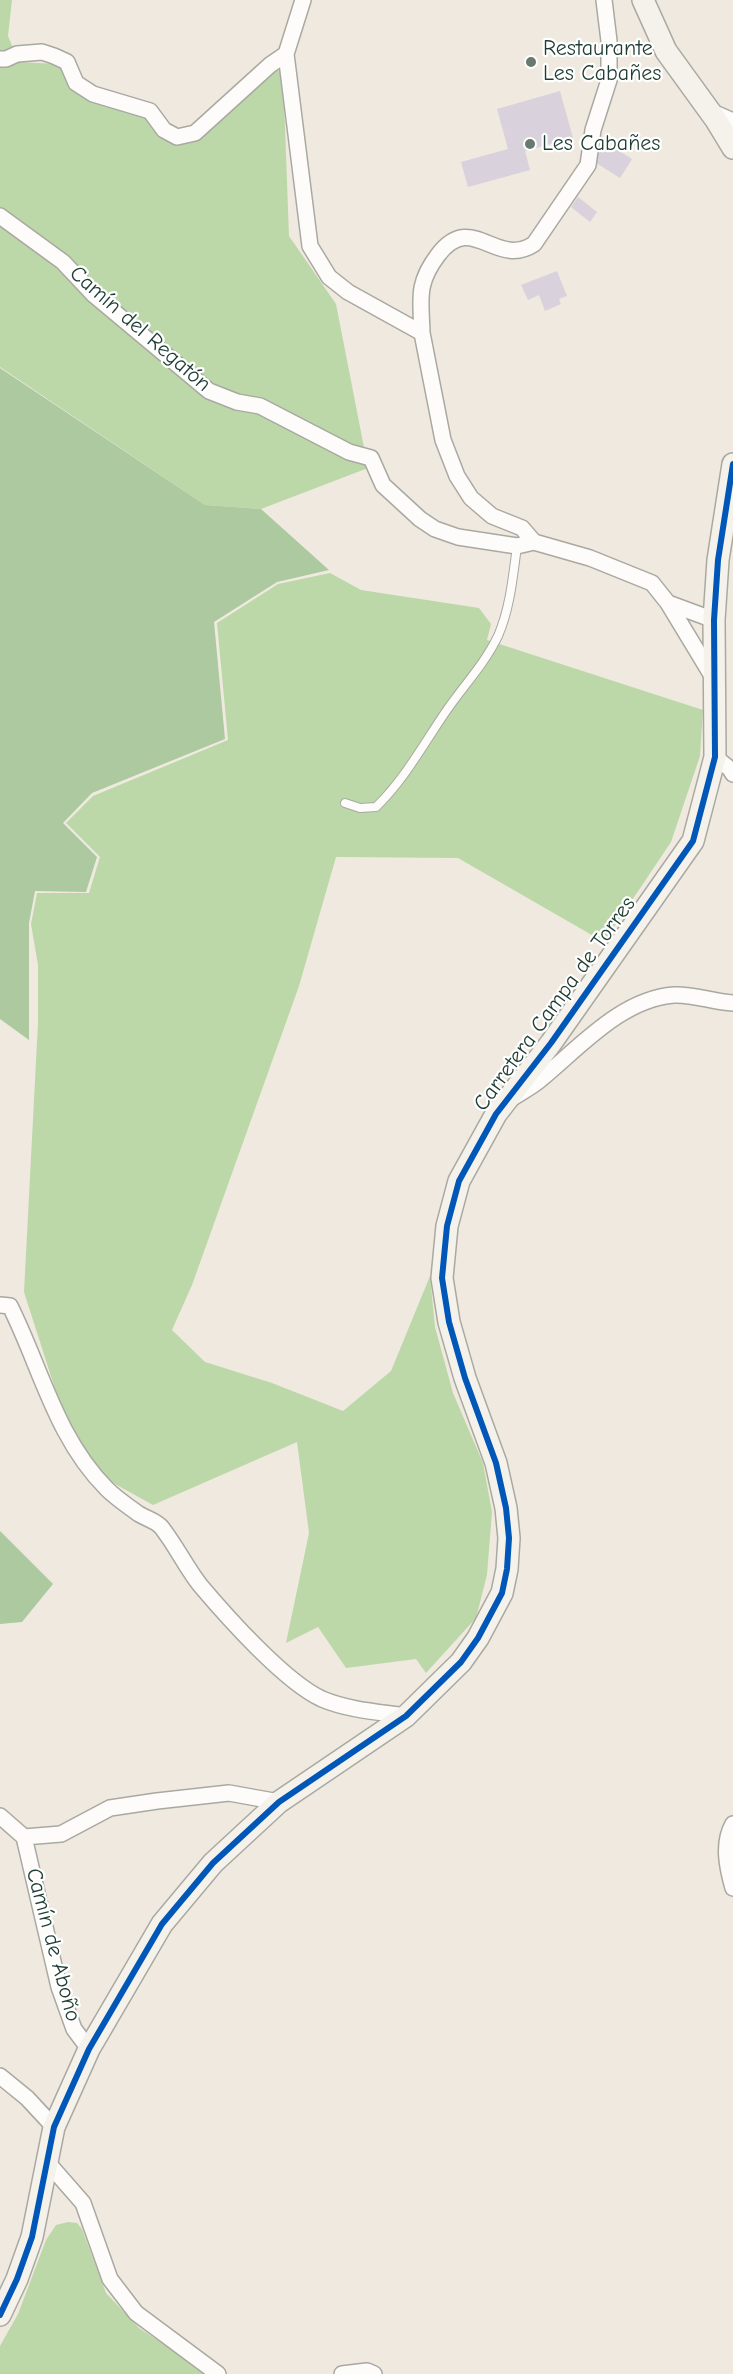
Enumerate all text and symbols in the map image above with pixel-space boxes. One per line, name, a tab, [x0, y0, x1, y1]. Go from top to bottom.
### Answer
place label: Restaurante Les Cabañes	[543, 36, 661, 88]
marker: Restaurante Les Cabañes	[524, 55, 538, 69]
place label: Les Cabañes	[542, 131, 660, 157]
marker: Les Cabañes	[523, 137, 537, 151]
street label: Camín del Regatón	[64, 260, 216, 398]
street label: Carretera Campa de Torres	[468, 892, 642, 1116]
street label: Camín de Aboño	[20, 1865, 86, 2025]

